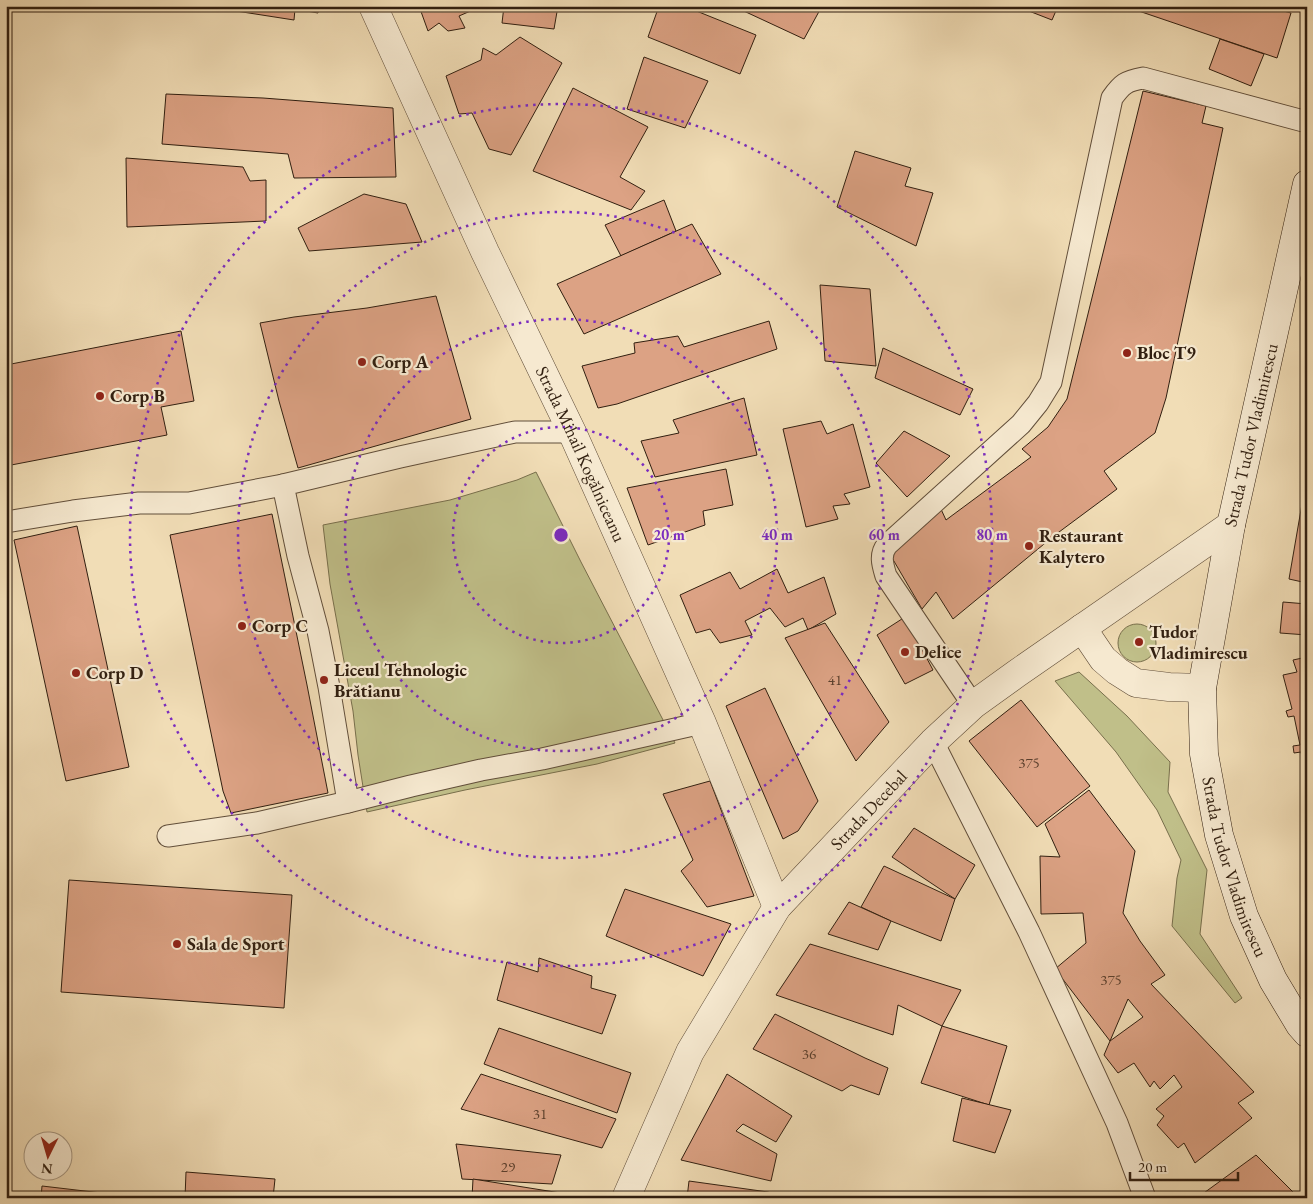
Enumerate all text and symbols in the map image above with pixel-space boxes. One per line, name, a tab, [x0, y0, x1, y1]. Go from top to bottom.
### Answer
street label: Strada Tudor Vladimirescu	[1218, 340, 1283, 529]
place label: Bloc T9	[1137, 341, 1196, 364]
marker: Bloc T9	[1121, 347, 1133, 359]
place label: Corp A	[372, 350, 429, 373]
marker: Corp A	[356, 356, 368, 368]
street label: Strada Mihail Kogălniceanu	[531, 362, 632, 546]
place label: Corp B	[110, 384, 165, 407]
marker: Corp B	[94, 390, 106, 402]
place label: Restaurant Kalytero	[1039, 524, 1123, 568]
text: 20 m	[653, 525, 685, 544]
text: 40 m	[761, 525, 793, 544]
text: 60 m	[868, 525, 900, 544]
text: 80 m	[976, 525, 1008, 544]
centre of rings	[552, 526, 570, 544]
marker: Restaurant Kalytero	[1023, 540, 1035, 552]
place label: Corp C	[252, 614, 308, 637]
marker: Corp C	[236, 620, 248, 632]
place label: Tudor Vladimirescu	[1149, 620, 1248, 664]
marker: Tudor Vladimirescu	[1133, 636, 1145, 648]
place label: Delice	[915, 640, 962, 663]
marker: Delice	[899, 646, 911, 658]
place label: Liceul Tehnologic Brătianu	[334, 658, 468, 702]
place label: Corp D	[86, 661, 143, 684]
marker: Corp D	[70, 667, 82, 679]
house number: 41	[828, 670, 842, 689]
marker: Liceul Tehnologic Brătianu	[318, 674, 330, 686]
house number: 375	[1018, 753, 1040, 772]
street label: Strada Decebal	[825, 765, 912, 855]
street label: Strada Tudor Vladimirescu	[1197, 775, 1273, 961]
place label: Sala de Sport	[187, 932, 285, 955]
marker: Sala de Sport	[171, 938, 183, 950]
house number: 375	[1100, 970, 1122, 989]
house number: 36	[802, 1044, 816, 1063]
house number: 31	[533, 1104, 547, 1123]
north arrow	[22, 1132, 72, 1182]
scale bar	[1130, 1149, 1238, 1181]
house number: 29	[501, 1157, 515, 1176]
text: 20 m	[1138, 1157, 1167, 1176]
text: N	[40, 1159, 53, 1178]

